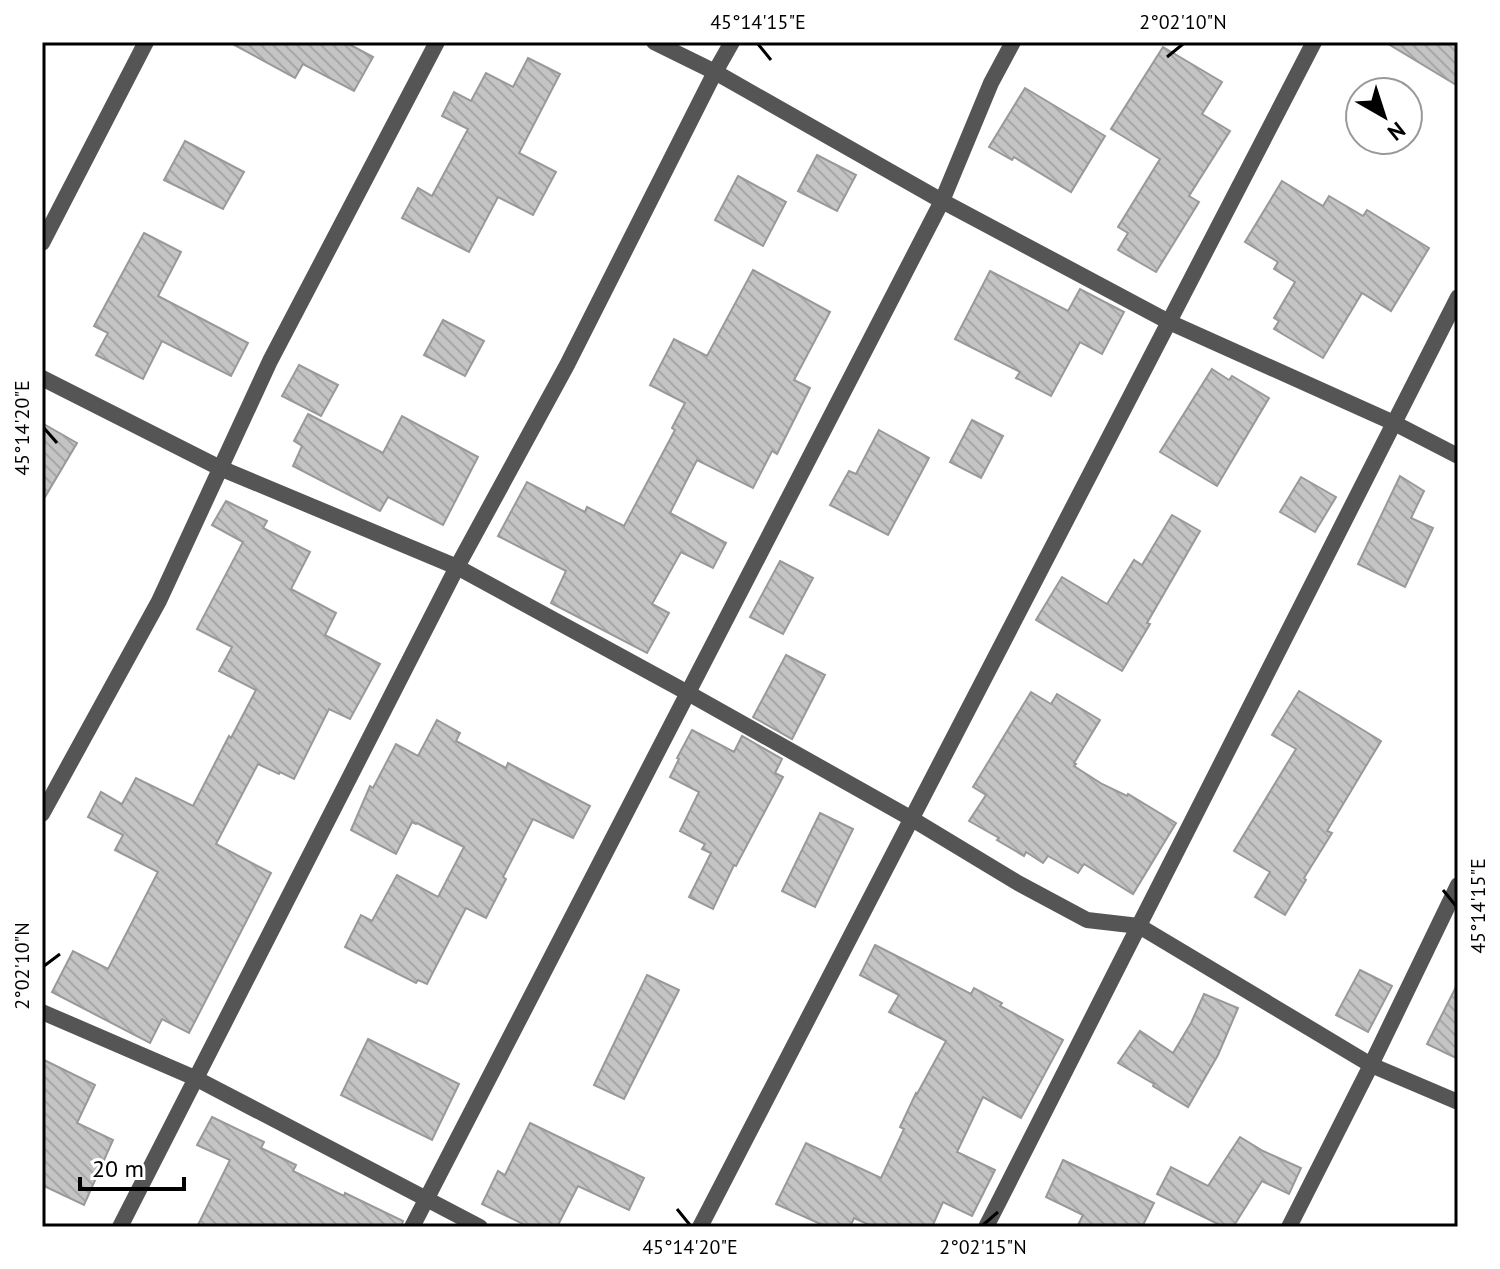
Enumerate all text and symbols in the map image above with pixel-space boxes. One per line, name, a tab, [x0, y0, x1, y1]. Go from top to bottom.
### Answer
text: 45°14'15"E	[710, 9, 806, 35]
text: 2°02'10"N	[1139, 9, 1227, 35]
north arrow	[1344, 76, 1424, 156]
text: N	[1382, 116, 1411, 147]
text: 45°14'20"E	[9, 380, 35, 476]
text: 45°14'15"E	[1465, 858, 1491, 954]
text: 2°02'10"N	[9, 922, 35, 1010]
scale bar	[80, 1141, 184, 1191]
text: 20 m	[92, 1153, 144, 1184]
text: 45°14'20"E	[642, 1234, 738, 1260]
text: 2°02'15"N	[939, 1234, 1027, 1260]

